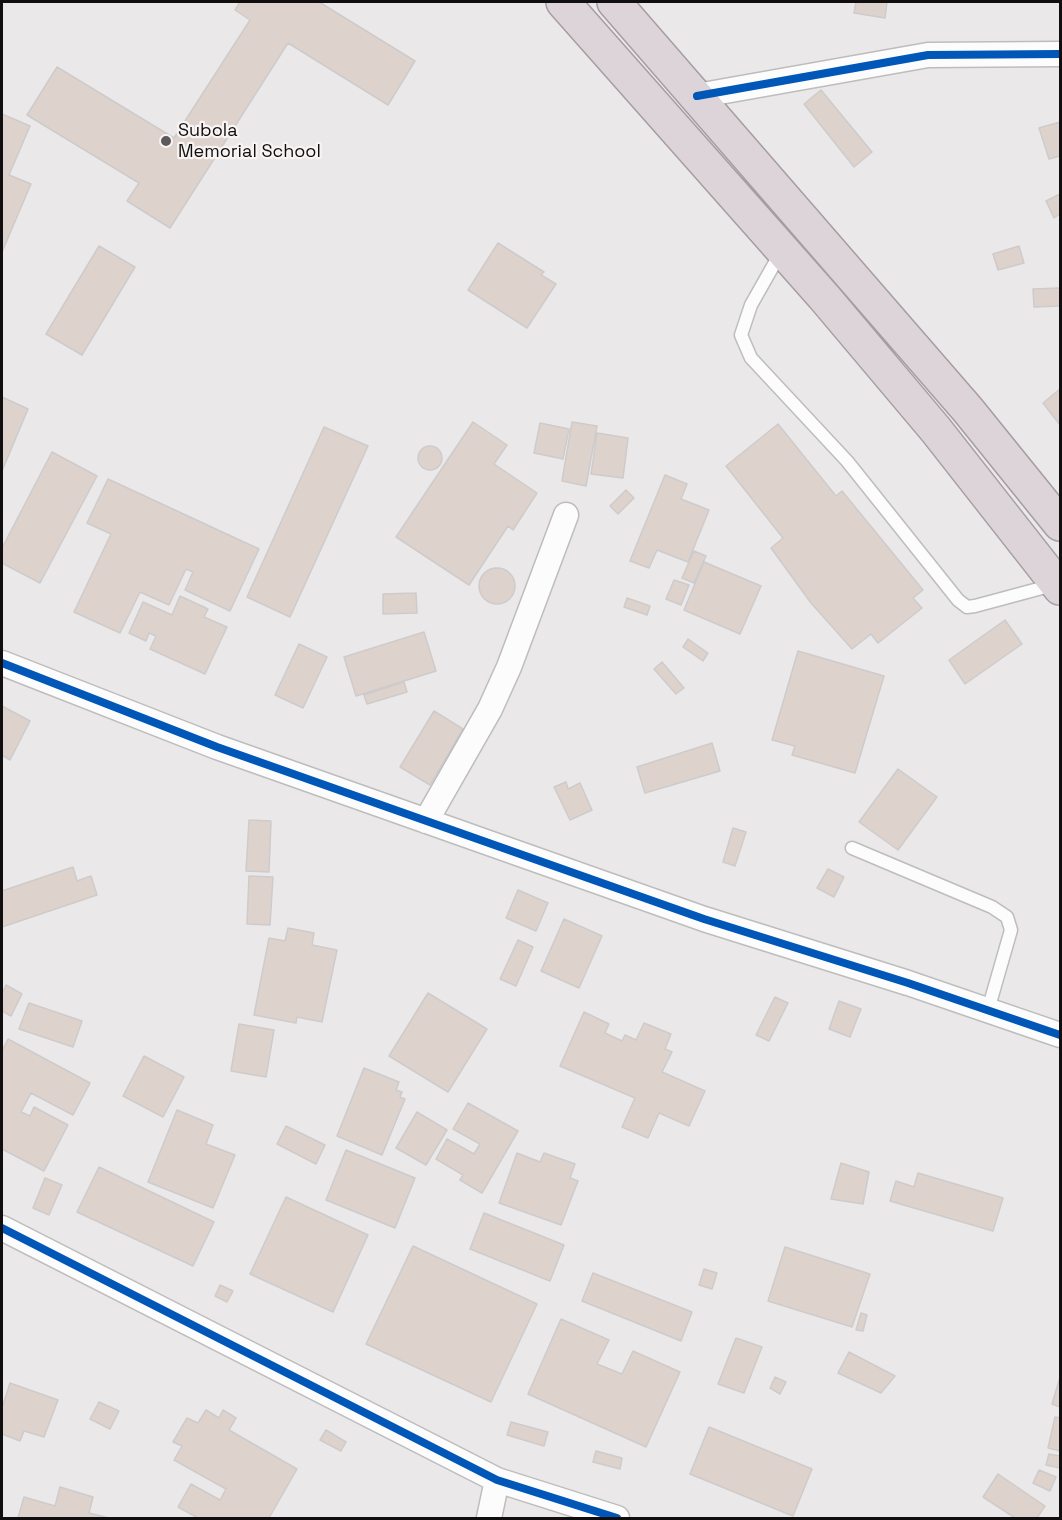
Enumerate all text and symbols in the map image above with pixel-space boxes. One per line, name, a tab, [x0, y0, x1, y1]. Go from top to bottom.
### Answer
place label: Subola Memorial School	[178, 120, 321, 162]
marker: Subola Memorial School	[159, 134, 173, 148]

